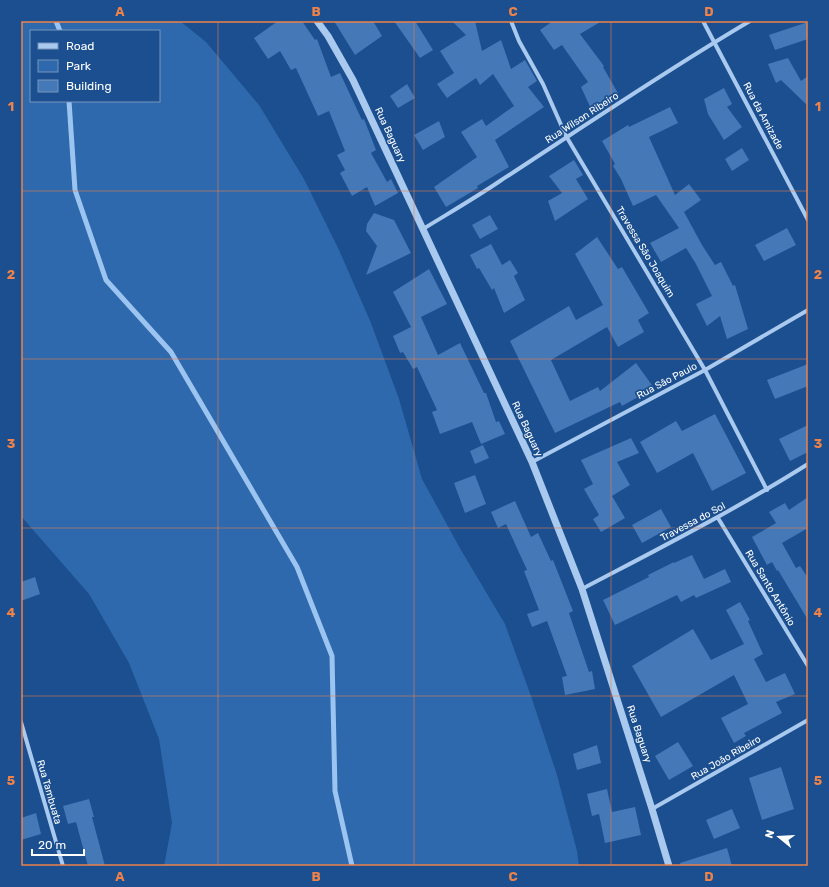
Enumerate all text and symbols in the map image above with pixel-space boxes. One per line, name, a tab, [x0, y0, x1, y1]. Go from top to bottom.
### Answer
text: A	[115, 4, 125, 19]
text: B	[311, 4, 321, 19]
text: C	[508, 4, 518, 19]
text: D	[704, 4, 714, 19]
legend	[30, 30, 160, 102]
text: Road	[66, 39, 94, 53]
text: Park	[66, 59, 92, 73]
text: Building	[66, 79, 112, 93]
street label: Rua da Amizade	[740, 80, 786, 152]
street label: Rua Wilson Ribeiro	[543, 90, 621, 146]
text: 1	[8, 99, 14, 114]
text: 1	[815, 99, 821, 114]
street label: Rua Baguary	[372, 105, 408, 165]
street label: Travessa São Joaquim	[613, 204, 677, 300]
text: 2	[7, 267, 15, 282]
text: 2	[814, 267, 822, 282]
street label: Rua São Paulo	[635, 360, 699, 402]
street label: Rua Baguary	[509, 399, 545, 459]
text: 3	[7, 436, 16, 451]
text: 3	[814, 436, 823, 451]
street label: Travessa do Sol	[658, 500, 728, 544]
street label: Rua Santo Antônio	[743, 548, 798, 628]
text: 4	[7, 605, 16, 620]
text: 4	[814, 605, 823, 620]
street label: Rua Baguary	[624, 704, 654, 765]
street label: Rua João Ribeiro	[689, 733, 763, 783]
street label: Rua Tambuata	[34, 758, 64, 826]
text: 5	[7, 773, 15, 788]
text: 5	[814, 773, 822, 788]
north arrow	[759, 817, 799, 857]
text: N	[763, 828, 777, 840]
scale bar	[32, 831, 84, 857]
text: 20 m	[38, 838, 66, 852]
text: A	[115, 869, 125, 884]
text: B	[311, 869, 321, 884]
text: C	[508, 869, 518, 884]
text: D	[704, 869, 714, 884]

